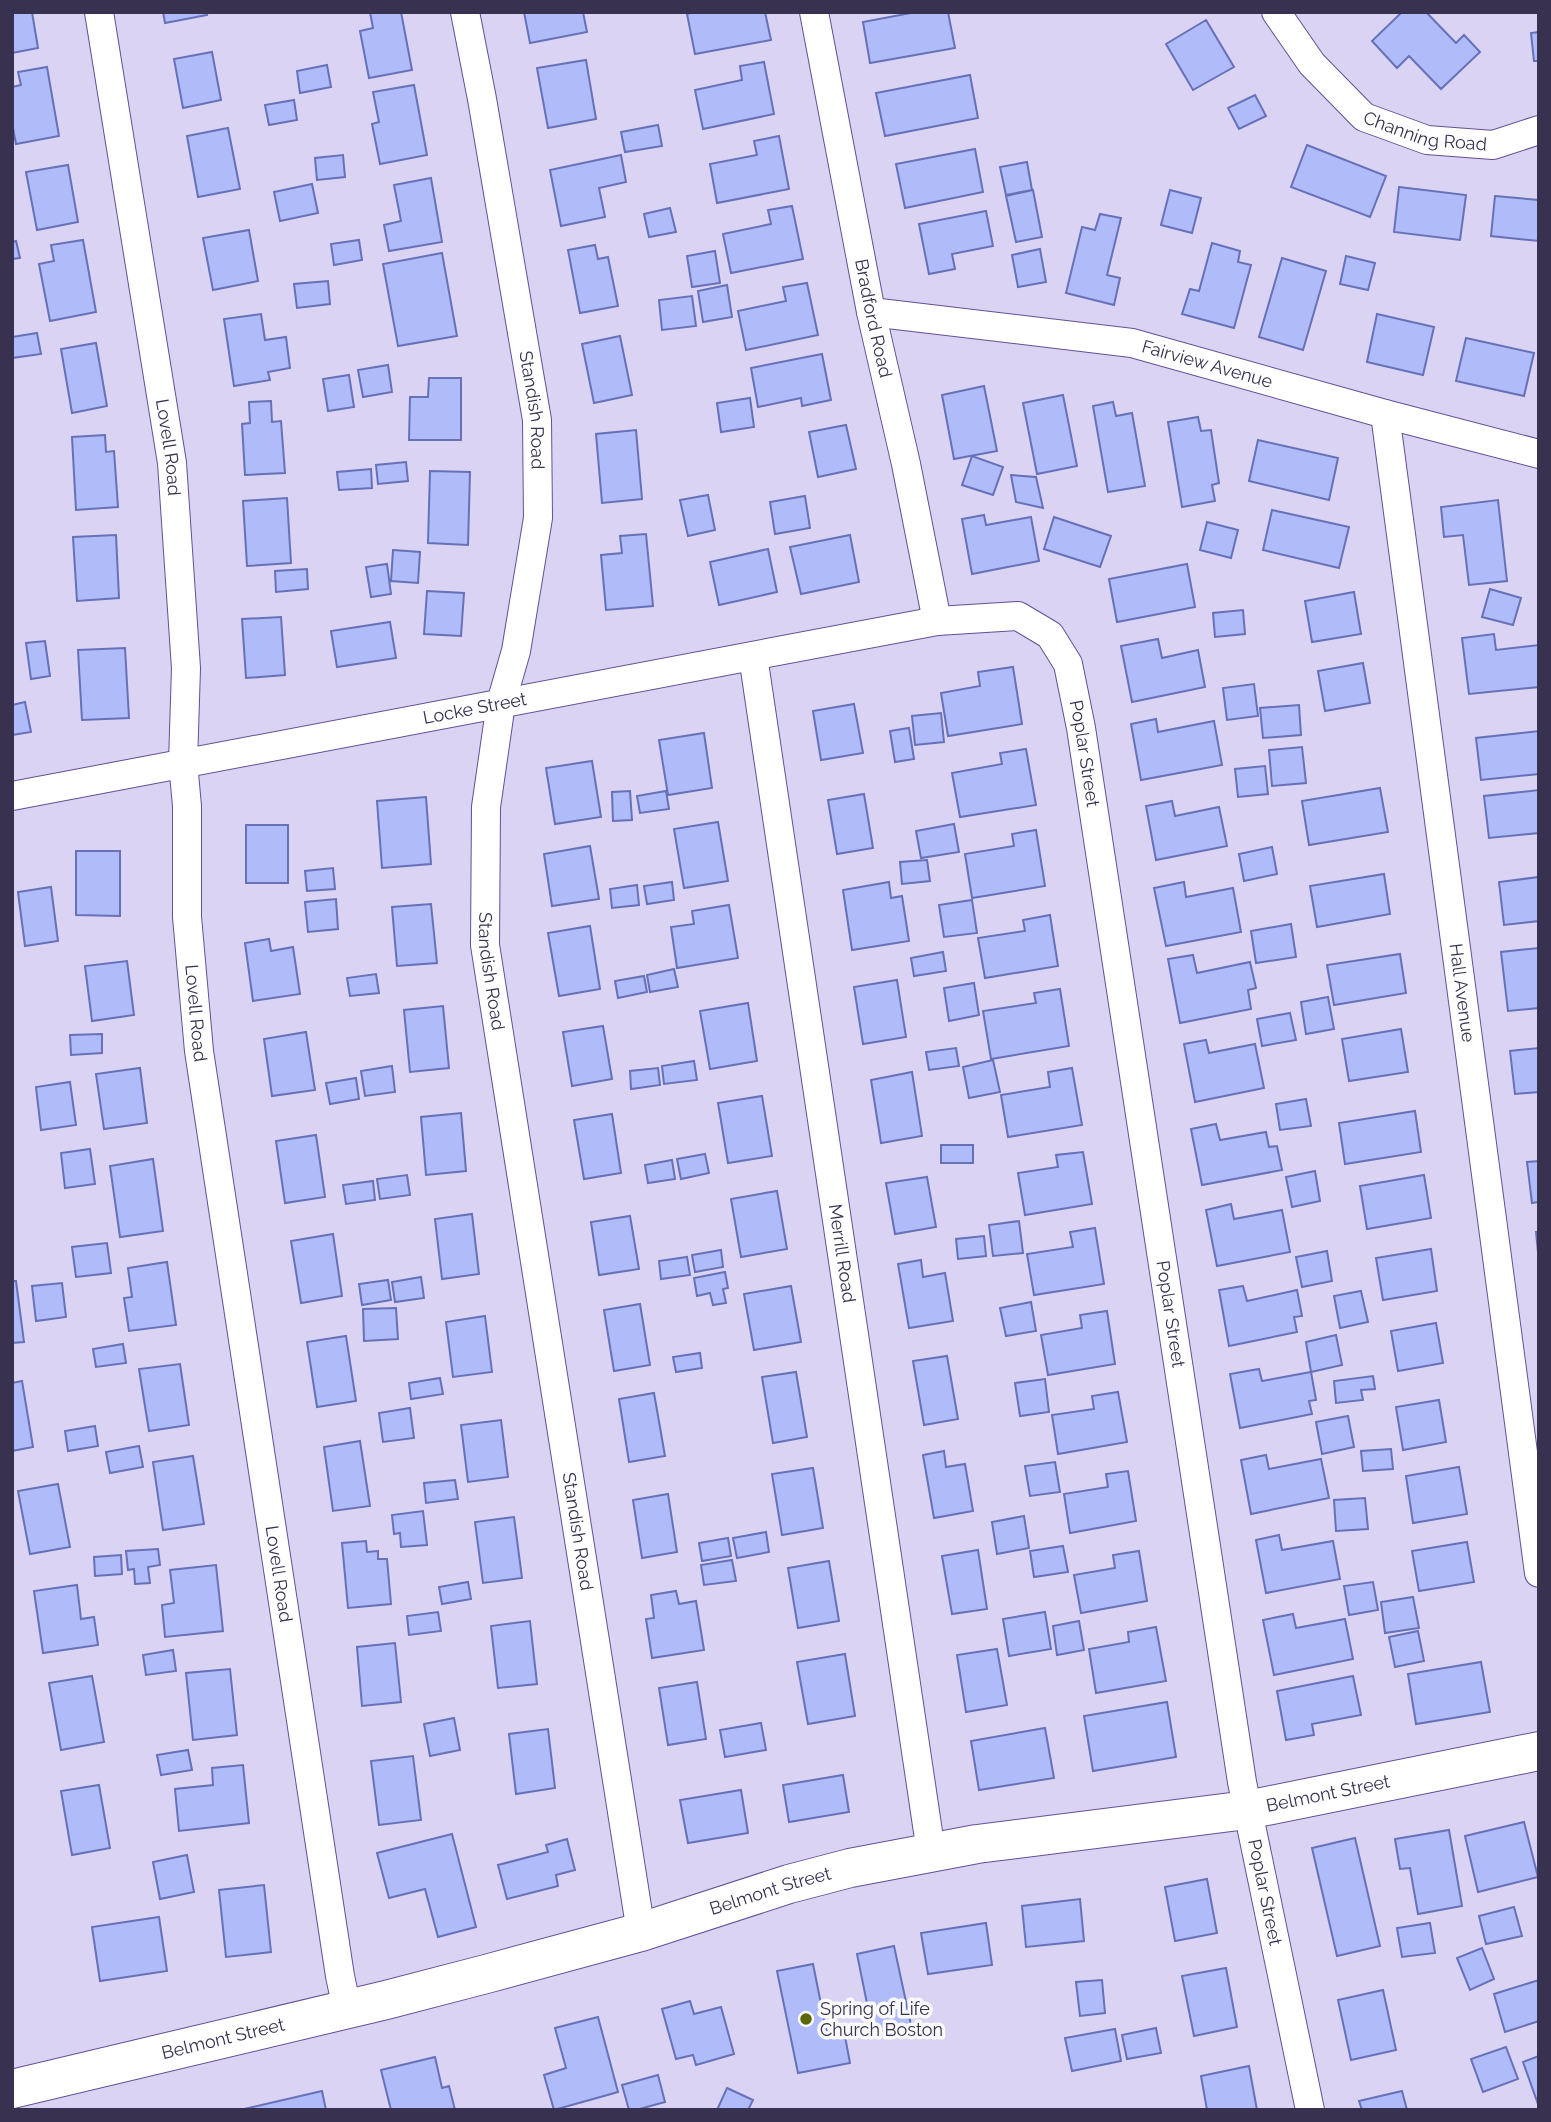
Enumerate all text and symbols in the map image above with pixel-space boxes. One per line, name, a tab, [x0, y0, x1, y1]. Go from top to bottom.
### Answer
street label: Channing Road	[1361, 107, 1488, 155]
street label: Bradford Road	[851, 257, 897, 380]
street label: Fairview Avenue	[1140, 335, 1276, 392]
street label: Standish Road	[515, 349, 549, 469]
street label: Lovell Road	[152, 397, 185, 497]
street label: Locke Street	[421, 688, 528, 728]
street label: Poplar Street	[1066, 698, 1104, 808]
street label: Standish Road	[475, 912, 509, 1032]
street label: Hall Avenue	[1445, 942, 1479, 1044]
street label: Lovell Road	[181, 963, 211, 1063]
street label: Merrill Road	[825, 1202, 860, 1304]
street label: Poplar Street	[1152, 1259, 1190, 1369]
street label: Standish Road	[558, 1471, 598, 1592]
street label: Lovell Road	[261, 1524, 297, 1624]
street label: Belmont Street	[1264, 1770, 1392, 1816]
street label: Poplar Street	[1244, 1837, 1287, 1947]
street label: Belmont Street	[707, 1862, 833, 1919]
place label: Spring of Life Church Boston	[820, 1998, 943, 2040]
marker: Spring of Life Church Boston	[798, 2011, 814, 2027]
street label: Belmont Street	[159, 2014, 287, 2063]

